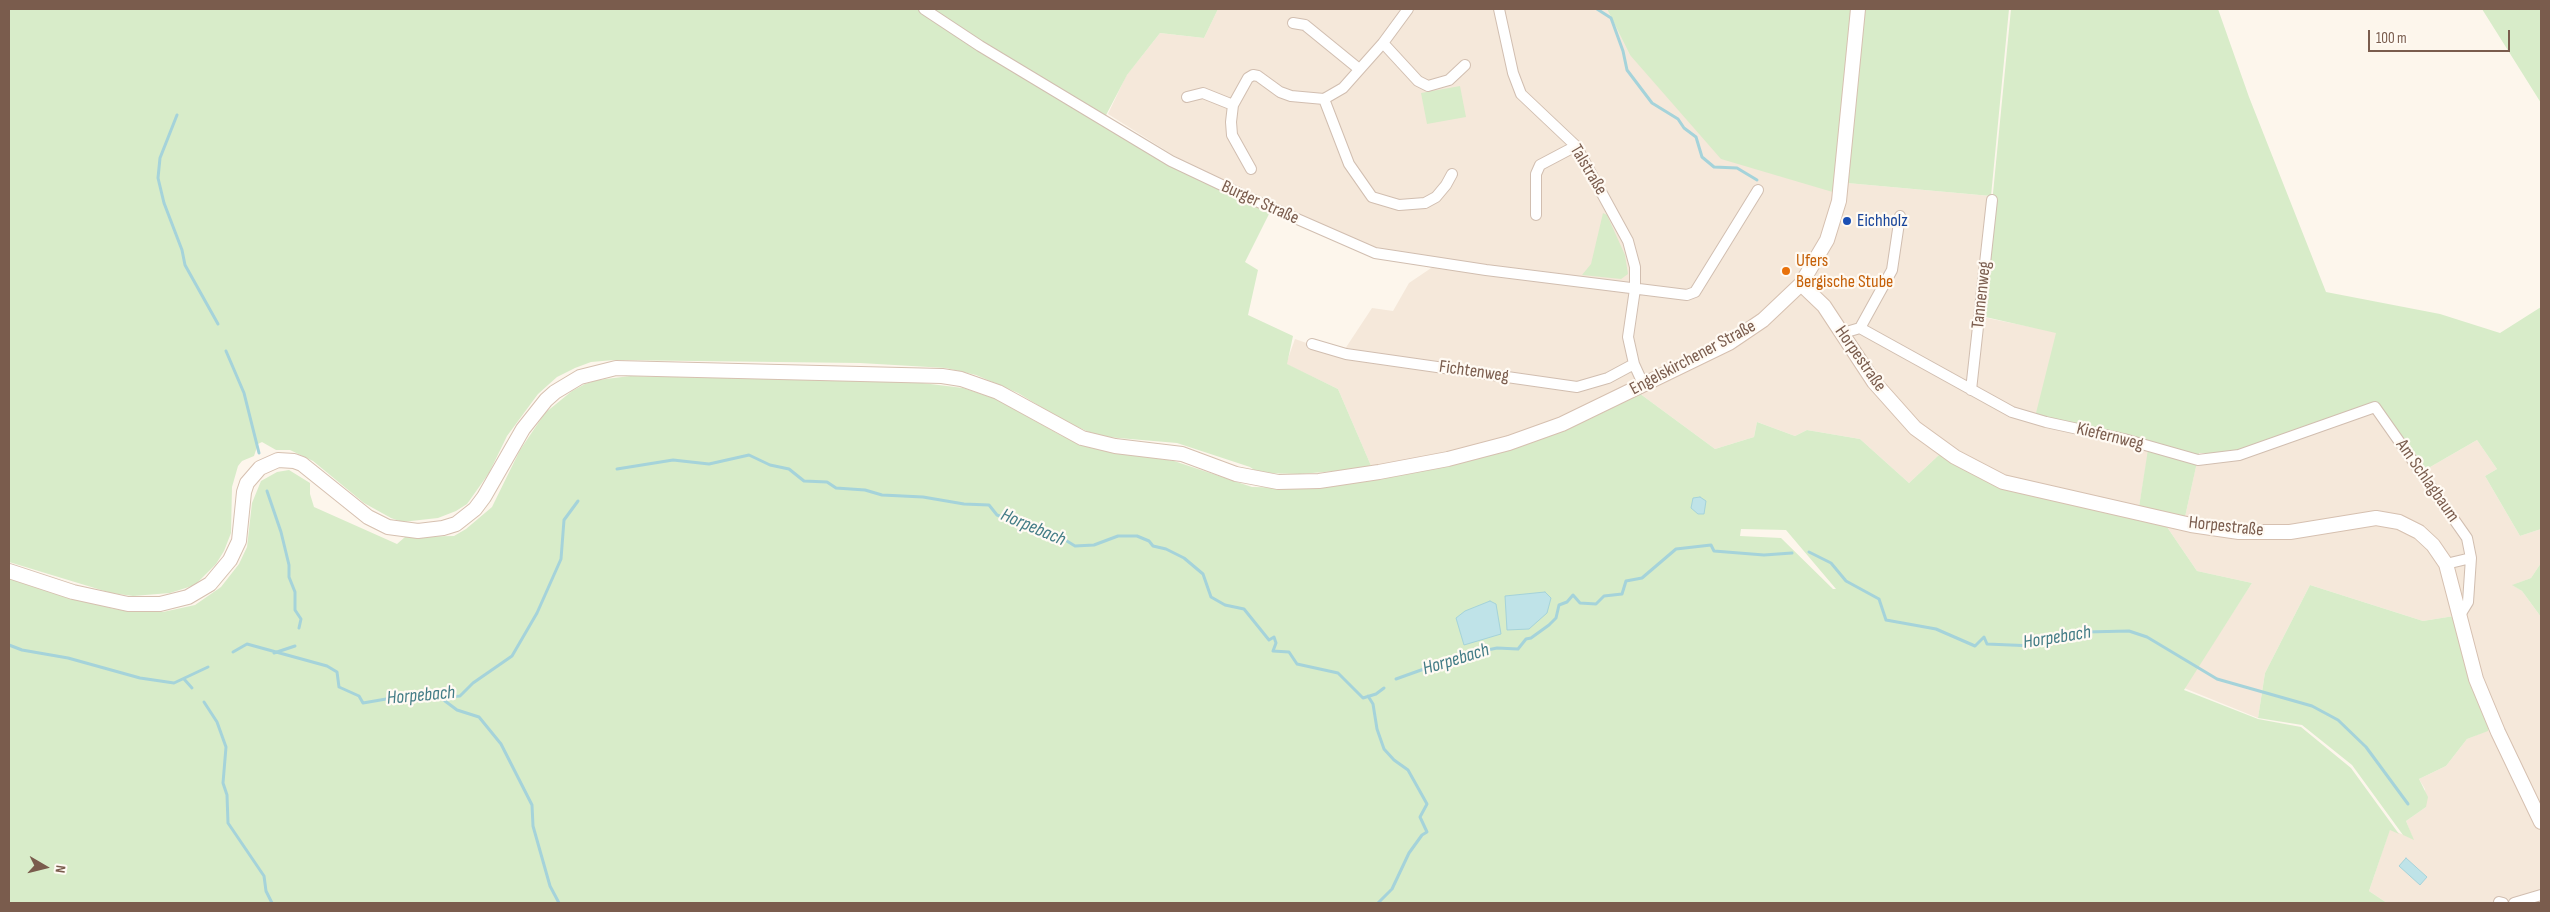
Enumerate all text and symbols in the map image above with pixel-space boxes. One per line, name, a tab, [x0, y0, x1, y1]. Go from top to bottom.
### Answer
scale bar	[2370, 20, 2512, 52]
text: 100 m	[2376, 29, 2407, 48]
street label: Talstraße	[1565, 141, 1611, 199]
street label: Burger Straße	[1218, 176, 1302, 230]
place label: Eichholz	[1857, 210, 1908, 232]
marker: Eichholz	[1841, 215, 1853, 227]
place label: Ufers Bergische Stube	[1796, 250, 1893, 292]
street label: Tannenweg	[1968, 260, 1996, 330]
marker: Ufers Bergische Stube	[1780, 265, 1792, 277]
street label: Engelskirchener Straße	[1626, 316, 1760, 400]
street label: Horpestraße	[1830, 322, 1890, 396]
street label: Fichtenweg	[1438, 356, 1510, 388]
street label: Kiefernweg	[2074, 418, 2146, 456]
street label: Am Schlagbaum	[2391, 435, 2463, 527]
water label: Horpebach	[997, 504, 1069, 552]
street label: Horpestraße	[2188, 512, 2264, 542]
water label: Horpebach	[2021, 621, 2093, 655]
water label: Horpebach	[1420, 639, 1492, 681]
water label: Horpebach	[386, 682, 456, 710]
north arrow	[20, 842, 70, 892]
text: N	[51, 864, 69, 874]

